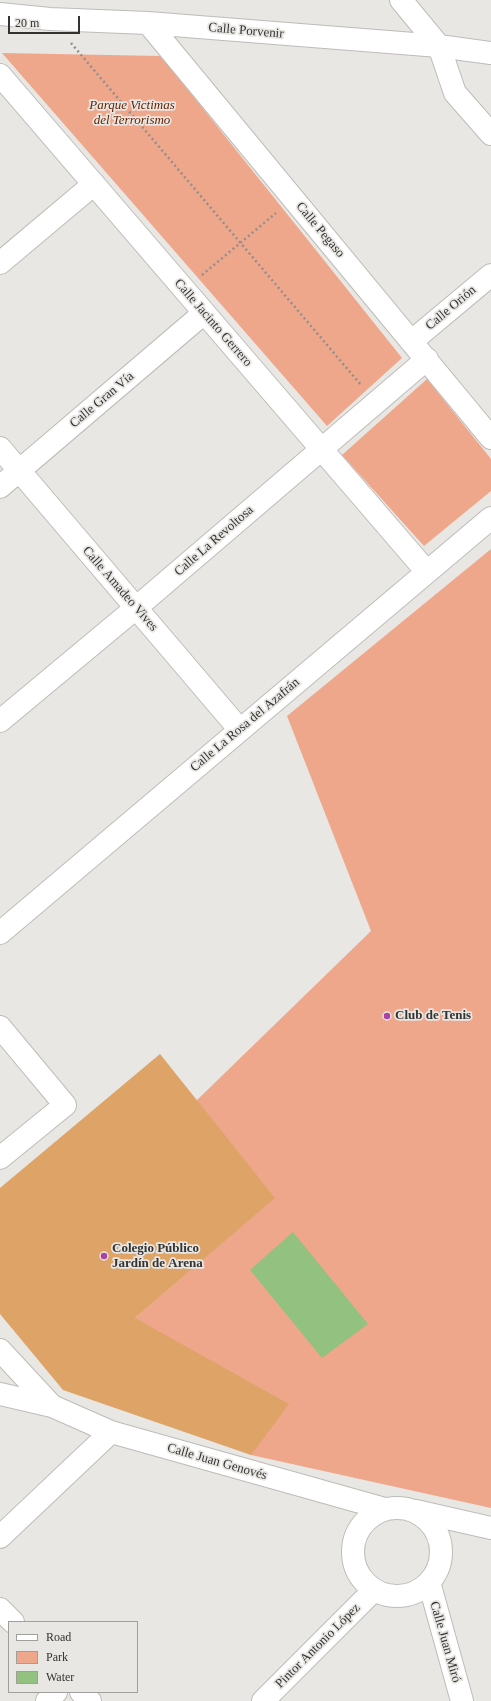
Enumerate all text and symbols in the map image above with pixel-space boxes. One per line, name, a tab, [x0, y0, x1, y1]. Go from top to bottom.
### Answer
scale bar	[10, 8, 82, 34]
text: 20 m	[15, 16, 39, 30]
street label: Calle Porvenir	[208, 20, 284, 42]
park label: Parque Victimas del Terrorismo	[89, 98, 175, 129]
street label: Calle Pegaso	[292, 199, 348, 261]
street label: Calle Jacinto Gerrero	[171, 276, 255, 370]
street label: Calle Orión	[423, 282, 479, 334]
street label: Calle Gran Vía	[67, 369, 137, 431]
street label: Calle La Revoltosa	[171, 502, 257, 580]
street label: Calle Amadeo Vives	[79, 543, 161, 635]
street label: Calle La Rosa del Azafrán	[187, 675, 303, 775]
place label: Club de Tenis	[395, 1008, 471, 1024]
marker: Club de Tenis	[382, 1011, 392, 1021]
place label: Colegio Público Jardín de Arena	[112, 1241, 203, 1272]
marker: Colegio Público Jardín de Arena	[99, 1251, 109, 1261]
street label: Calle Juan Genovés	[165, 1440, 269, 1484]
street label: Pintor Antonio López	[272, 1600, 364, 1692]
street label: Calle Juan Miró	[426, 1600, 464, 1684]
legend	[8, 1621, 138, 1693]
text: Road	[46, 1630, 71, 1644]
text: Park	[46, 1650, 68, 1664]
text: Water	[46, 1670, 74, 1684]

